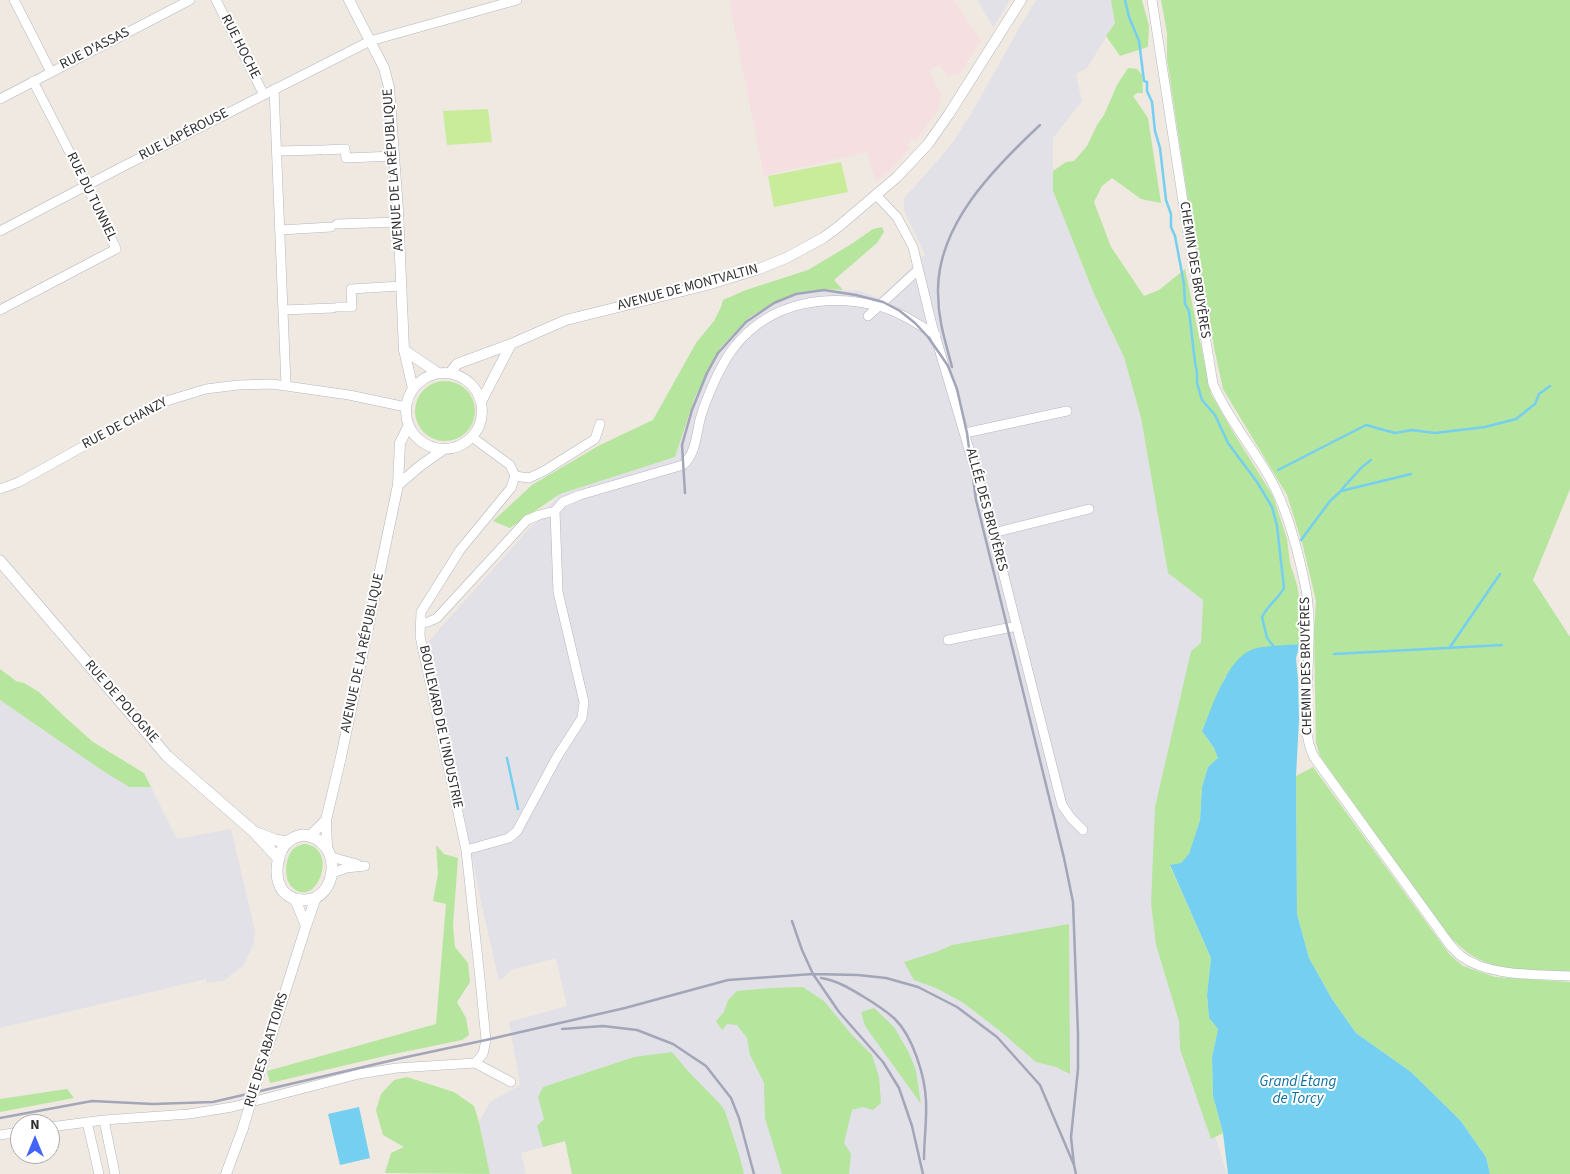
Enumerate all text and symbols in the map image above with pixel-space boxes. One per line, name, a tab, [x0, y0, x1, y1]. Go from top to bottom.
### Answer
street label: RUE HOCHE	[217, 12, 263, 82]
street label: RUE D'ASSAS	[57, 24, 133, 74]
street label: AVENUE DE LA RÉPUBLIQUE	[380, 88, 408, 252]
street label: RUE LAPÉROUSE	[137, 105, 231, 165]
street label: RUE DU TUNNEL	[62, 150, 120, 244]
street label: CHEMIN DES BRUYÈRES	[1175, 200, 1213, 340]
street label: AVENUE DE MONTVALTIN	[616, 261, 760, 315]
street label: RUE DE CHANZY	[80, 395, 170, 453]
street label: ALLÉE DES BRUYÈRES	[961, 447, 1011, 573]
street label: AVENUE DE LA RÉPUBLIQUE	[338, 572, 388, 734]
street label: CHEMIN DES BRUYÈRES	[1297, 597, 1317, 735]
street label: BOULEVARD DE L'INDUSTRIE	[414, 644, 466, 810]
street label: RUE DE POLOGNE	[81, 657, 161, 747]
street label: RUE DES ABATTOIRS	[242, 991, 292, 1109]
water label: Grand Étang de Torcy	[1260, 1074, 1336, 1109]
north arrow	[10, 1114, 60, 1164]
text: N	[30, 1115, 40, 1135]

